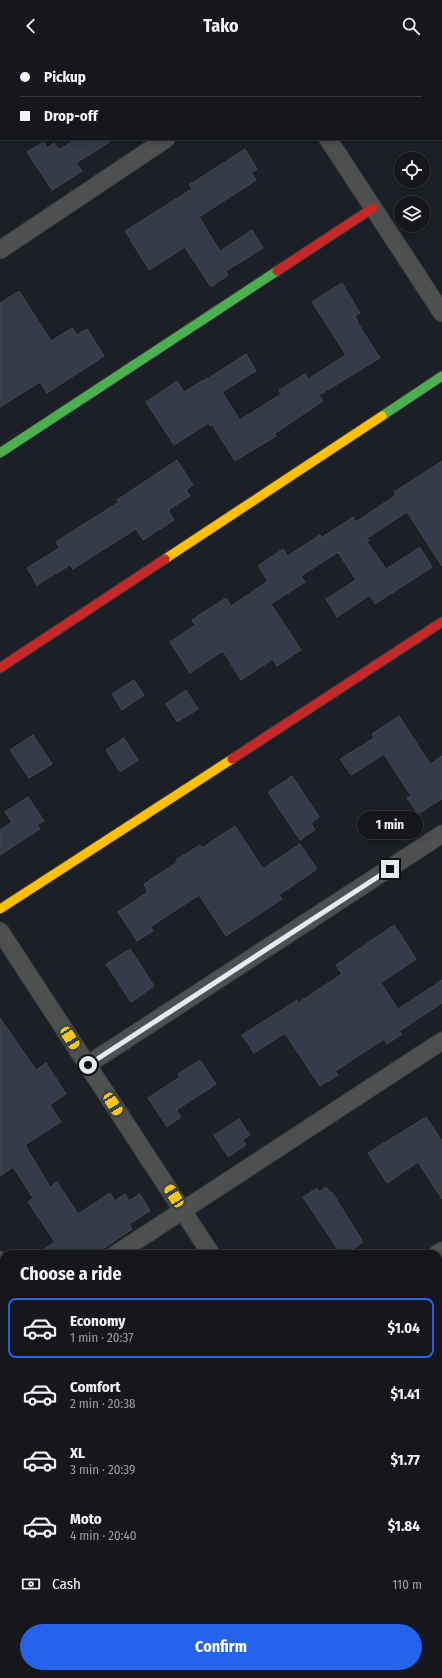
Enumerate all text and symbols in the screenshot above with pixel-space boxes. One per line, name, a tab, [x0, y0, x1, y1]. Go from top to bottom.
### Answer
icon: back	[20, 15, 42, 37]
text: Tako	[203, 15, 239, 37]
icon: search	[400, 15, 422, 37]
text: Pickup	[44, 68, 86, 86]
text: Drop-off	[44, 107, 98, 125]
map controls	[394, 152, 430, 232]
button: locate	[394, 152, 430, 188]
button: layers	[394, 196, 430, 232]
callout: 1 min	[357, 811, 423, 839]
text: 1 min	[376, 817, 404, 832]
route end	[381, 860, 399, 878]
car	[58, 1025, 82, 1051]
route start	[79, 1056, 97, 1074]
car	[101, 1091, 125, 1117]
car	[162, 1183, 186, 1209]
text: Choose a ride	[20, 1263, 122, 1285]
icon: car	[22, 1310, 58, 1346]
text: Economy	[70, 1312, 125, 1330]
text: $1.04	[388, 1319, 420, 1337]
text: 1 min · 20:37	[70, 1330, 134, 1345]
icon: car	[22, 1376, 58, 1412]
text: Comfort	[70, 1378, 121, 1396]
text: $1.41	[391, 1385, 420, 1403]
text: 2 min · 20:38	[70, 1396, 136, 1411]
icon: car	[22, 1442, 58, 1478]
text: XL	[70, 1444, 85, 1462]
text: $1.77	[390, 1451, 420, 1469]
text: 3 min · 20:39	[70, 1462, 135, 1477]
icon: car	[22, 1508, 58, 1544]
text: Moto	[70, 1510, 102, 1528]
text: $1.84	[388, 1517, 420, 1535]
text: 4 min · 20:40	[70, 1528, 137, 1543]
icon: cash	[20, 1573, 42, 1595]
text: Cash	[52, 1575, 81, 1593]
text: 110 m	[392, 1577, 422, 1592]
button: Confirm	[20, 1624, 422, 1670]

